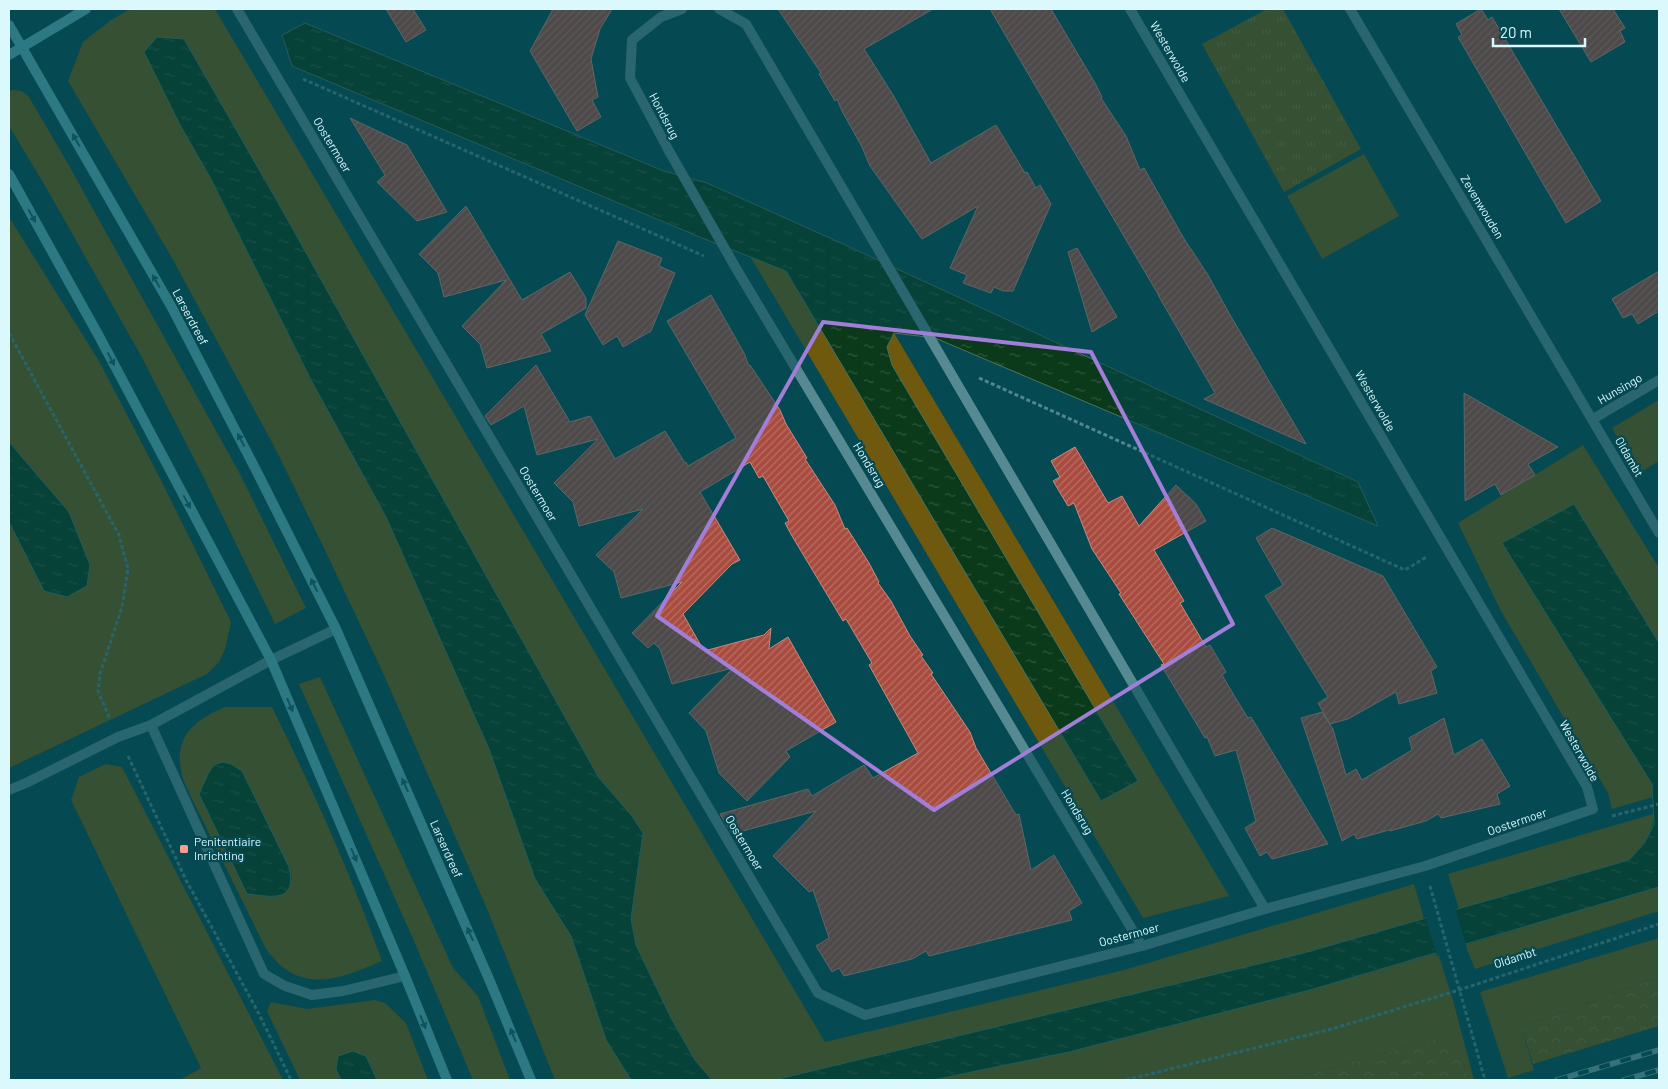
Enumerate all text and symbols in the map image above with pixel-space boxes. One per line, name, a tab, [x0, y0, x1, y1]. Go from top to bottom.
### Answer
scale bar	[1493, 15, 1586, 47]
street label: Westerwolde	[1148, 19, 1194, 84]
text: 20 m	[1500, 23, 1532, 41]
street label: Hondsrug	[647, 90, 683, 141]
street label: Oostermoer	[311, 114, 355, 175]
one-way arrow	[71, 133, 80, 147]
street label: Zevenwouden	[1458, 172, 1507, 241]
one-way arrow	[28, 210, 37, 223]
one-way arrow	[152, 275, 161, 288]
street label: Larserdreef	[170, 286, 212, 347]
one-way arrow	[107, 351, 115, 366]
street label: Westerwolde	[1353, 368, 1399, 433]
street label: Hunsingo	[1595, 370, 1644, 406]
one-way arrow	[237, 433, 245, 447]
street label: Oldambt	[1613, 434, 1647, 479]
street label: Hondsrug	[851, 439, 889, 490]
street label: Oostermoer	[517, 463, 561, 524]
one-way arrow	[183, 495, 191, 510]
one-way arrow	[310, 578, 318, 592]
one-way arrow	[287, 698, 295, 712]
street label: Westerwolde	[1557, 717, 1602, 784]
one-way arrow	[400, 778, 408, 792]
street label: Hondsrug	[1059, 786, 1097, 837]
street label: Oostermoer	[1485, 804, 1549, 838]
street label: Oostermoer	[723, 812, 767, 873]
street label: Larserdreef	[428, 818, 466, 880]
place label: Penitentiaire Inrichting	[194, 834, 261, 862]
marker: Penitentiaire Inrichting	[178, 843, 190, 855]
one-way arrow	[350, 848, 358, 862]
street label: Oostermoer	[1097, 919, 1161, 949]
one-way arrow	[465, 927, 473, 941]
street label: Oldambt	[1492, 944, 1538, 970]
one-way arrow	[420, 1014, 428, 1029]
one-way arrow	[508, 1028, 516, 1042]

